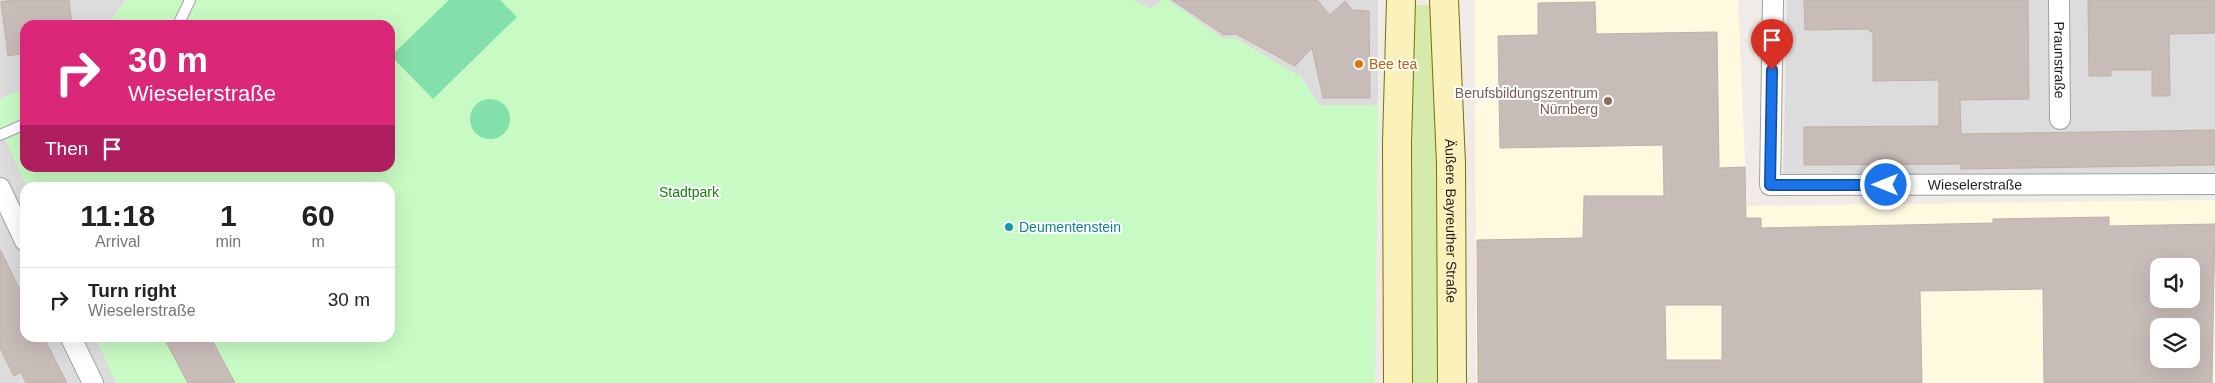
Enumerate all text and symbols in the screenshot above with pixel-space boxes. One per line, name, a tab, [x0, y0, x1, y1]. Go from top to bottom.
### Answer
pin	[1751, 19, 1793, 70]
street label: Praunstraße	[2051, 21, 2068, 99]
icon: arrive	[1758, 26, 1786, 54]
icon: right	[45, 40, 110, 105]
text: 30 m	[128, 40, 208, 79]
place label: Bee tea	[1369, 56, 1417, 72]
marker: Bee tea	[1353, 58, 1365, 70]
text: Wieselerstraße	[128, 81, 276, 106]
place label: Berufsbildungszentrum Nürnberg	[1455, 85, 1598, 117]
marker: Berufsbildungszentrum Nürnberg	[1602, 95, 1614, 107]
icon: arrive	[98, 135, 126, 163]
text: Then	[45, 138, 88, 159]
street label: Äußere Bayreuther Straße	[1442, 138, 1460, 303]
position arrow	[1859, 158, 1911, 210]
street label: Wieselerstraße	[1928, 176, 2022, 193]
park label: Stadtpark	[659, 184, 720, 200]
text: 11:18	[80, 199, 155, 232]
text: 1	[220, 199, 237, 232]
text: 60	[301, 199, 335, 232]
place label: Deumentenstein	[1019, 219, 1121, 235]
marker: Deumentenstein	[1003, 221, 1015, 233]
text: Arrival	[95, 233, 140, 250]
text: min	[215, 233, 241, 250]
text: m	[311, 233, 325, 250]
map controls	[2150, 258, 2200, 368]
button: sound	[2150, 258, 2200, 308]
text: Turn right	[88, 280, 176, 301]
icon: right	[45, 286, 73, 314]
text: 30 m	[328, 289, 370, 310]
text: Wieselerstraße	[88, 302, 196, 319]
button: layers	[2150, 318, 2200, 368]

